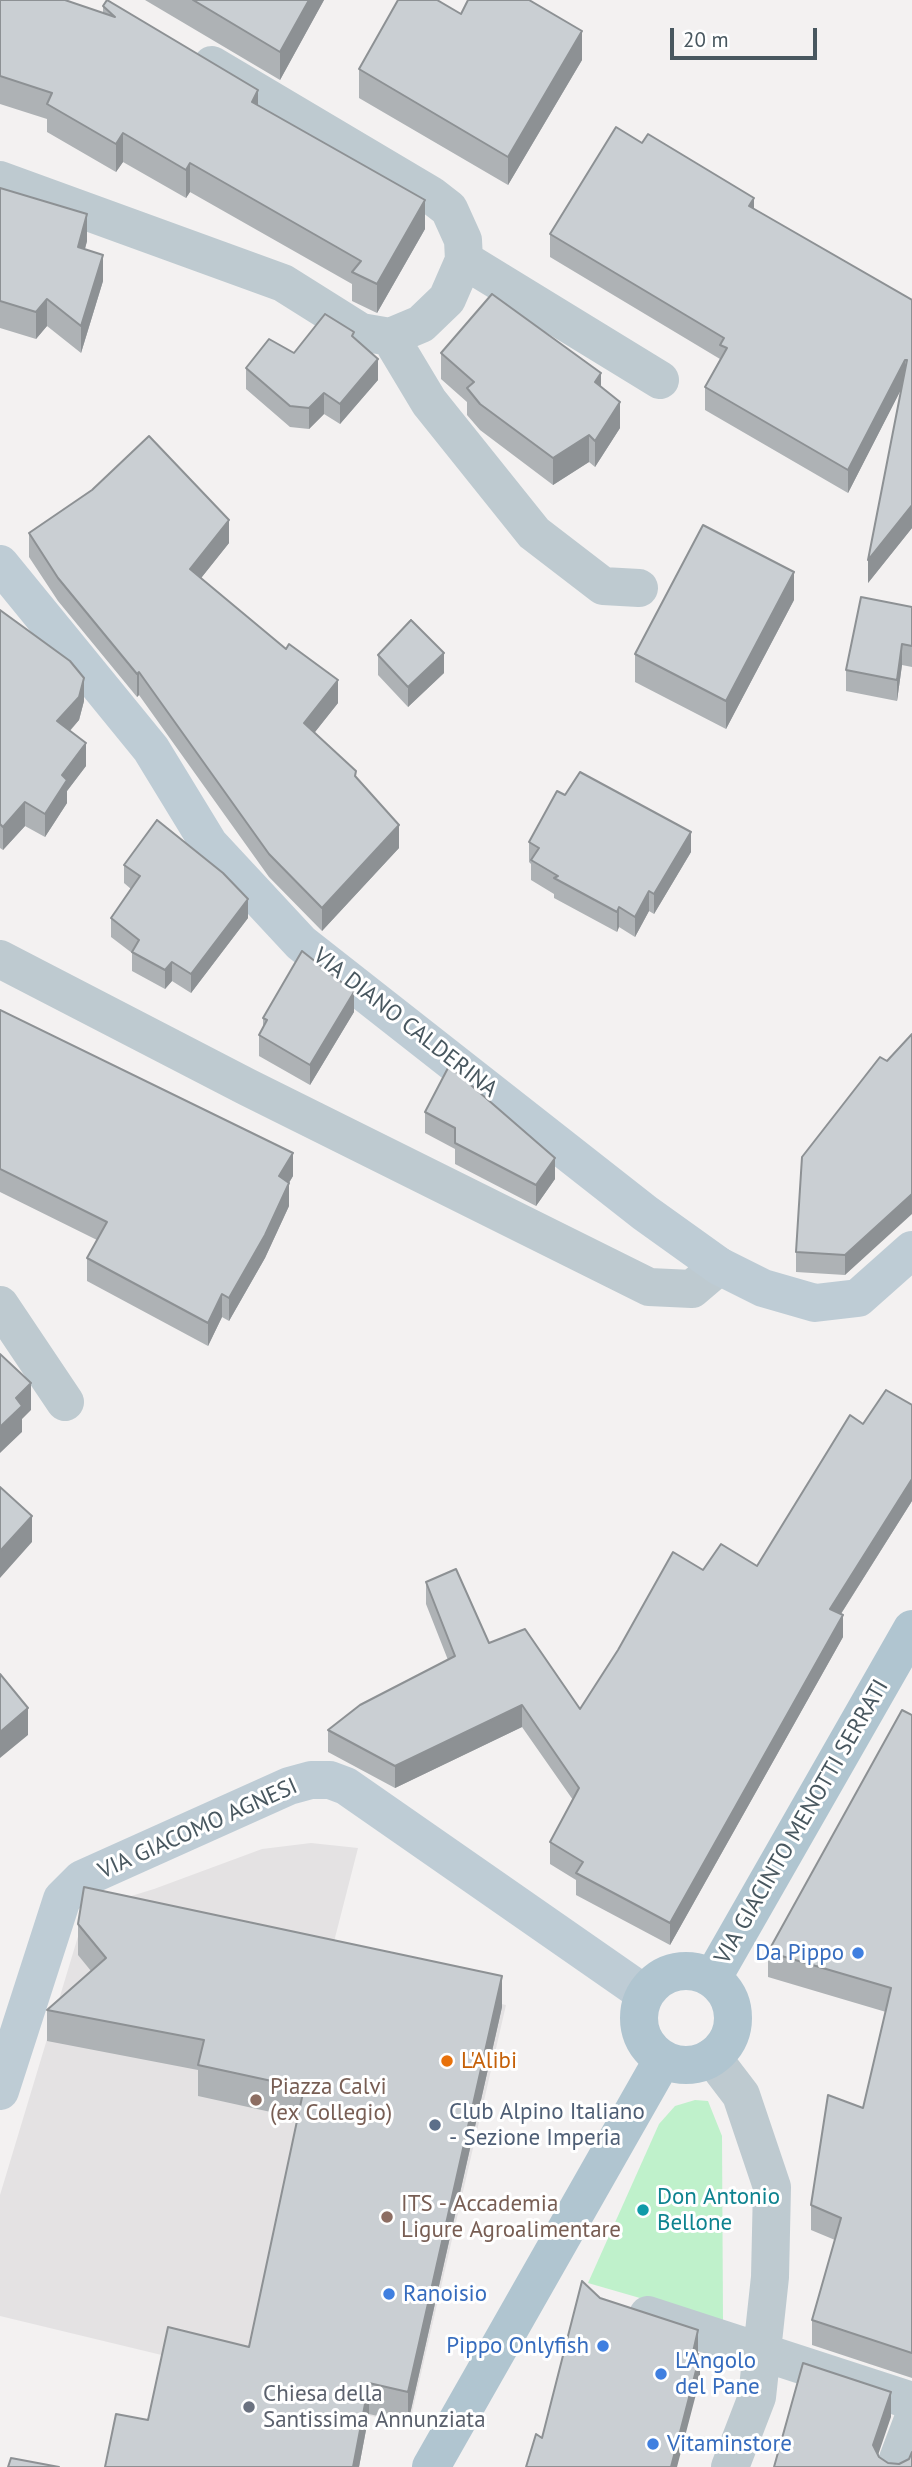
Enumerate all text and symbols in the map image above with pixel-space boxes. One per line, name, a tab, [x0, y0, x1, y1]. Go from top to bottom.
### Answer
scale bar	[674, 14, 821, 58]
text: 20 m	[683, 26, 729, 53]
street label: VIA DIANO CALDERINA	[307, 942, 503, 1104]
street label: VIA GIACINTO MENOTTI SERRATI	[709, 1675, 895, 1969]
street label: VIA GIACOMO AGNESI	[94, 1773, 302, 1885]
place label: Da Pippo	[755, 1939, 844, 1967]
marker: Da Pippo	[850, 1945, 866, 1961]
place label: L'Alibi	[461, 2047, 517, 2075]
marker: L'Alibi	[439, 2053, 455, 2069]
place label: Piazza Calvi (ex Collegio)	[270, 2073, 392, 2127]
marker: Piazza Calvi (ex Collegio)	[248, 2092, 264, 2108]
place label: Club Alpino Italiano - Sezione Imperia	[449, 2098, 645, 2152]
marker: Club Alpino Italiano - Sezione Imperia	[427, 2117, 443, 2133]
place label: Don Antonio Bellone	[657, 2183, 780, 2237]
place label: ITS - Accademia Ligure Agroalimentare	[401, 2190, 621, 2244]
marker: Don Antonio Bellone	[635, 2202, 651, 2218]
marker: ITS - Accademia Ligure Agroalimentare	[379, 2209, 395, 2225]
place label: Ranoisio	[403, 2280, 487, 2308]
marker: Ranoisio	[381, 2286, 397, 2302]
place label: Pippo Onlyfish	[446, 2332, 589, 2360]
marker: Pippo Onlyfish	[595, 2338, 611, 2354]
place label: L'Angolo del Pane	[675, 2347, 760, 2401]
marker: L'Angolo del Pane	[653, 2366, 669, 2382]
place label: Chiesa della Santissima Annunziata	[263, 2380, 486, 2434]
marker: Chiesa della Santissima Annunziata	[241, 2399, 257, 2415]
place label: Vitaminstore	[667, 2430, 792, 2458]
marker: Vitaminstore	[645, 2436, 661, 2452]

